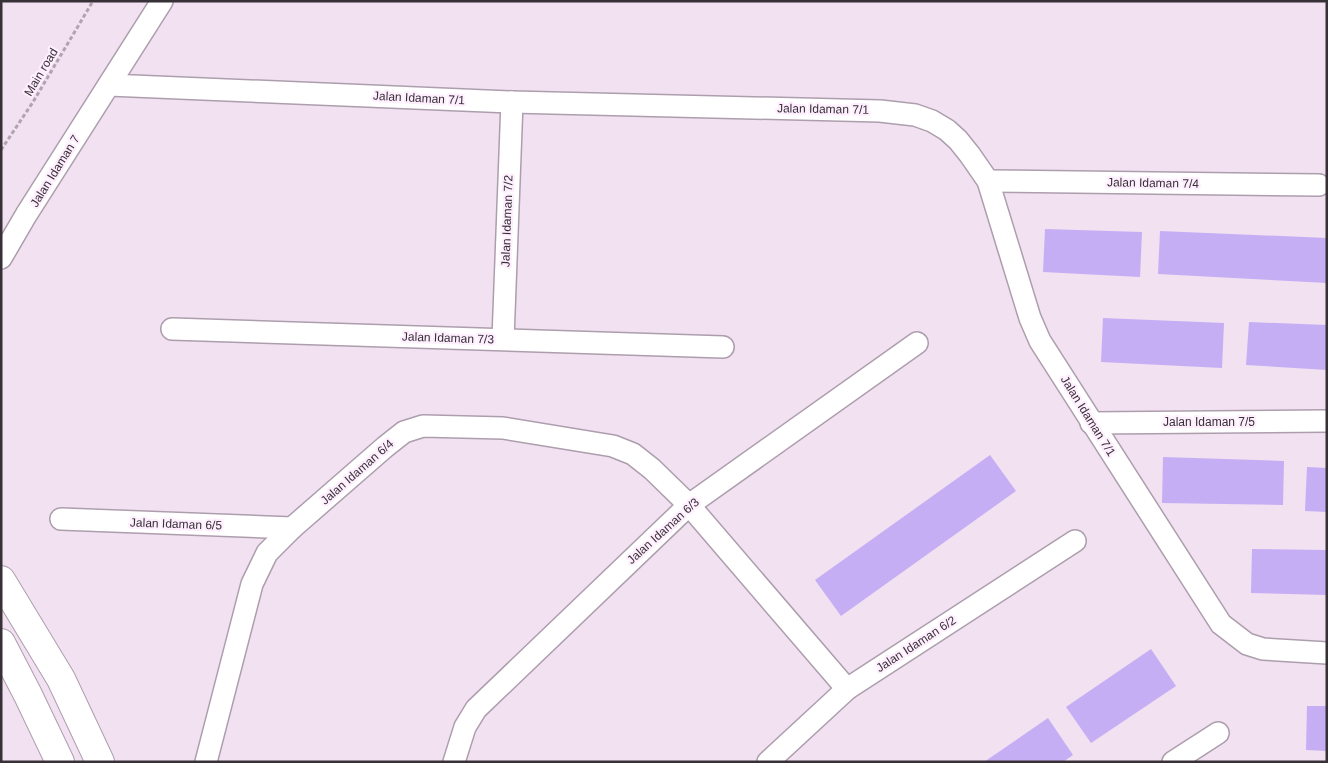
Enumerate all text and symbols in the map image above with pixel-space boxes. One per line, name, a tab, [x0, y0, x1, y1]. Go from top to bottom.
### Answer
street label: Main road	[21, 46, 61, 98]
street label: Jalan Idaman 7/1	[373, 89, 466, 107]
street label: Jalan Idaman 7/1	[777, 101, 869, 117]
street label: Jalan Idaman 7	[27, 132, 83, 210]
street label: Jalan Idaman 7/2	[498, 174, 516, 267]
street label: Jalan Idaman 7/4	[1107, 175, 1199, 191]
street label: Jalan Idaman 7/3	[402, 329, 495, 347]
street label: Jalan Idaman 7/1	[1058, 373, 1119, 459]
street label: Jalan Idaman 7/5	[1163, 415, 1255, 429]
street label: Jalan Idaman 6/4	[318, 436, 397, 507]
street label: Jalan Idaman 6/3	[624, 495, 702, 567]
street label: Jalan Idaman 6/5	[130, 515, 223, 533]
street label: Jalan Idaman 6/2	[874, 613, 959, 675]

